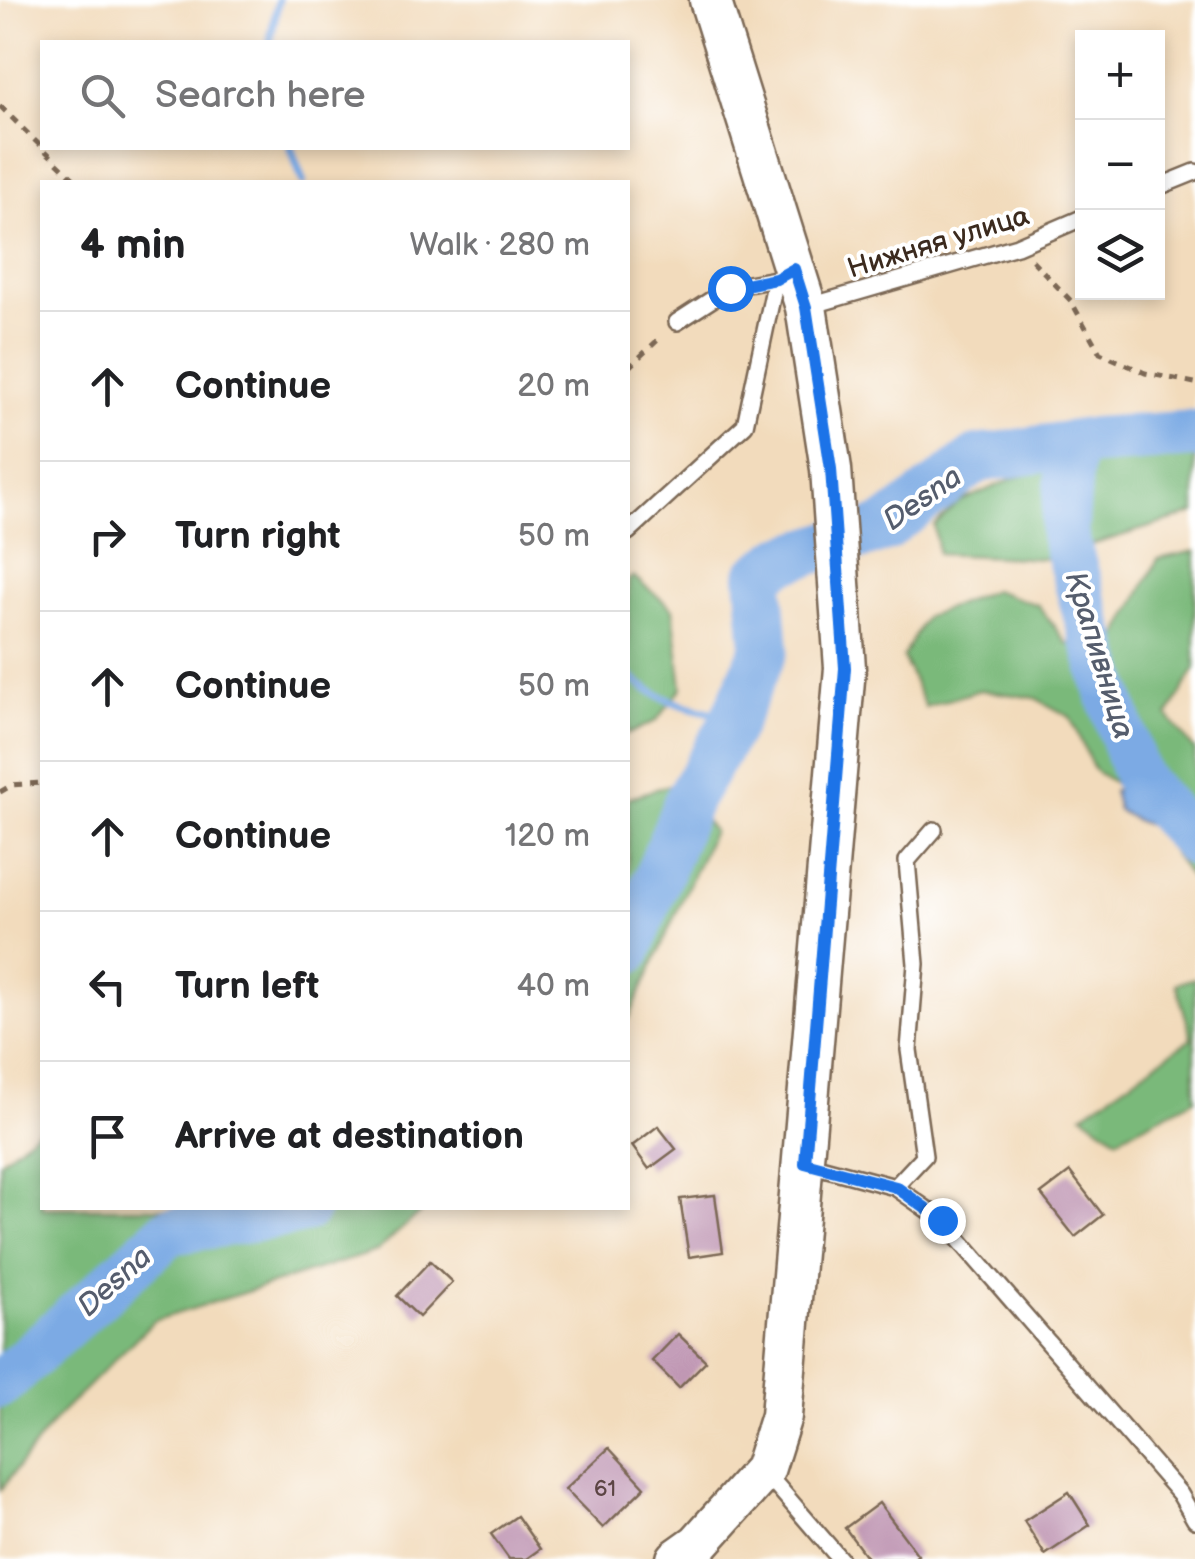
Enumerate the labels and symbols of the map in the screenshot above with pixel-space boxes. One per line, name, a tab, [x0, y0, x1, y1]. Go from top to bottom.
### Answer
street label: Нижняя улица	[844, 199, 1034, 286]
route start	[708, 266, 754, 312]
water label: Desna	[876, 459, 969, 539]
water label: Крапивница	[1057, 567, 1142, 743]
route end	[920, 1198, 966, 1244]
water label: Desna	[70, 1239, 159, 1324]
house number: 61	[594, 1476, 616, 1503]

